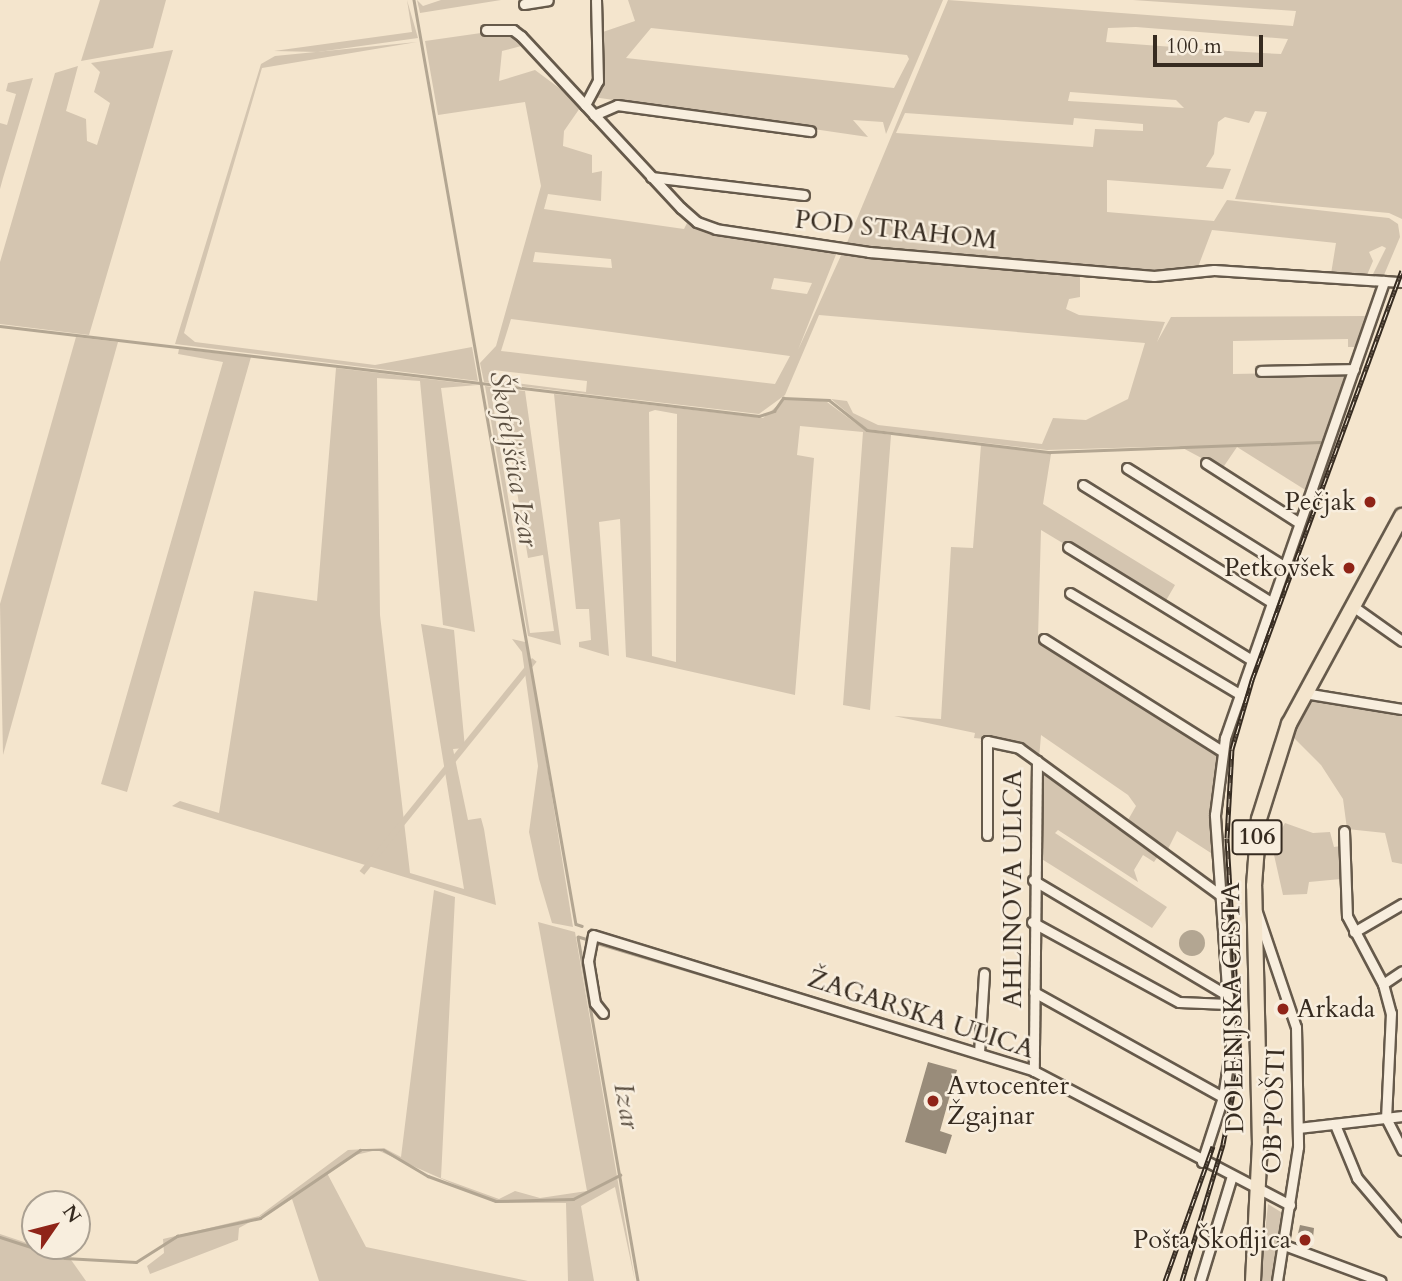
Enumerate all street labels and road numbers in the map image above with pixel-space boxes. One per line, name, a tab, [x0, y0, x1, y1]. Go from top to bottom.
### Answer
street label: POD STRAHOM	[793, 204, 999, 256]
street label: AHLINOVA ULICA	[997, 770, 1029, 1008]
road number: 106	[1231, 816, 1283, 858]
street label: DOLENJSKA CESTA	[1215, 882, 1251, 1134]
street label: ŽAGARSKA ULICA	[804, 963, 1038, 1065]
street label: OB POŠTI	[1256, 1048, 1292, 1174]

